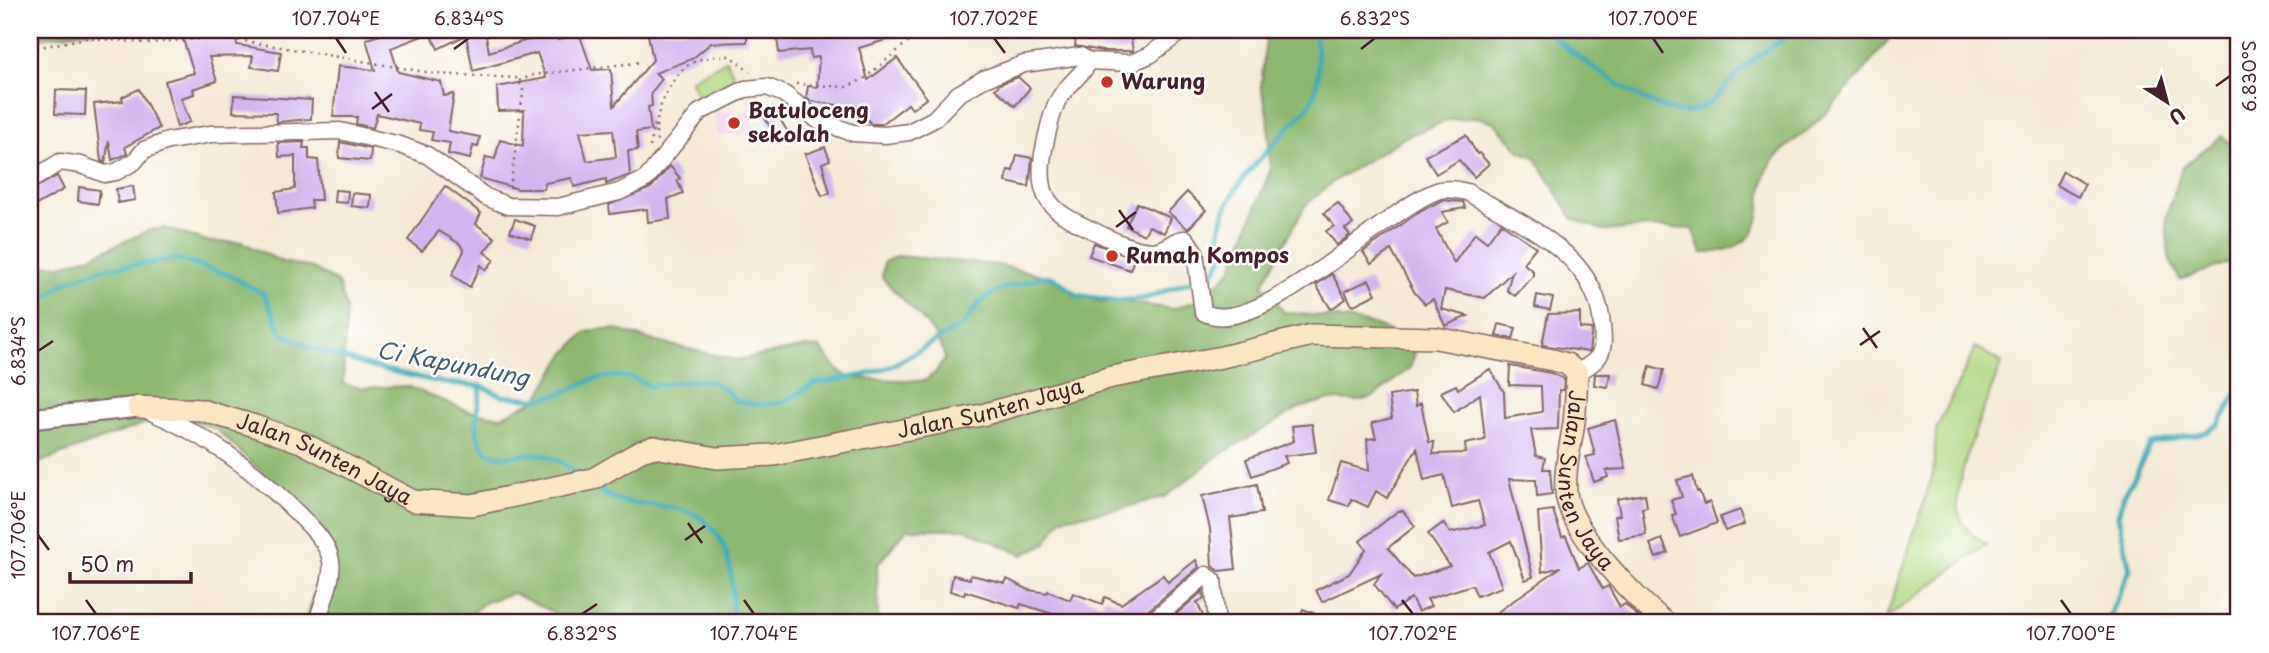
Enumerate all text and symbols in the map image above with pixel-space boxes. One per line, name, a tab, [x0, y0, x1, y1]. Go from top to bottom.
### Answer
text: 107.704°E	[292, 4, 380, 31]
text: 6.834°S	[434, 4, 504, 31]
text: 107.702°E	[950, 4, 1038, 31]
text: 6.832°S	[1340, 4, 1410, 31]
text: 107.700°E	[1608, 4, 1698, 31]
text: 6.830°S	[2235, 40, 2262, 112]
place label: Warung	[1121, 64, 1205, 96]
north arrow	[2132, 66, 2202, 136]
marker: Warung	[1099, 74, 1115, 90]
place label: Batuloceng sekolah	[748, 93, 869, 149]
text: U	[2163, 101, 2192, 132]
marker: Batuloceng sekolah	[726, 115, 742, 131]
place label: Rumah Kompos	[1126, 238, 1289, 270]
marker: Rumah Kompos	[1104, 248, 1120, 264]
text: 6.834°S	[4, 316, 31, 386]
water label: Ci Kapundung	[374, 331, 534, 395]
street label: Jalan Sunten Jaya	[894, 368, 1087, 445]
street label: Jalan Sunten Jaya	[1552, 389, 1624, 577]
street label: Jalan Sunten Jaya	[233, 403, 419, 512]
text: 107.706°E	[4, 490, 31, 580]
scale bar	[70, 541, 191, 585]
text: 50 m	[80, 547, 134, 579]
text: 107.706°E	[51, 619, 141, 646]
text: 6.832°S	[547, 619, 617, 646]
text: 107.704°E	[710, 619, 798, 646]
text: 107.702°E	[1369, 619, 1457, 646]
text: 107.700°E	[2026, 619, 2116, 646]

